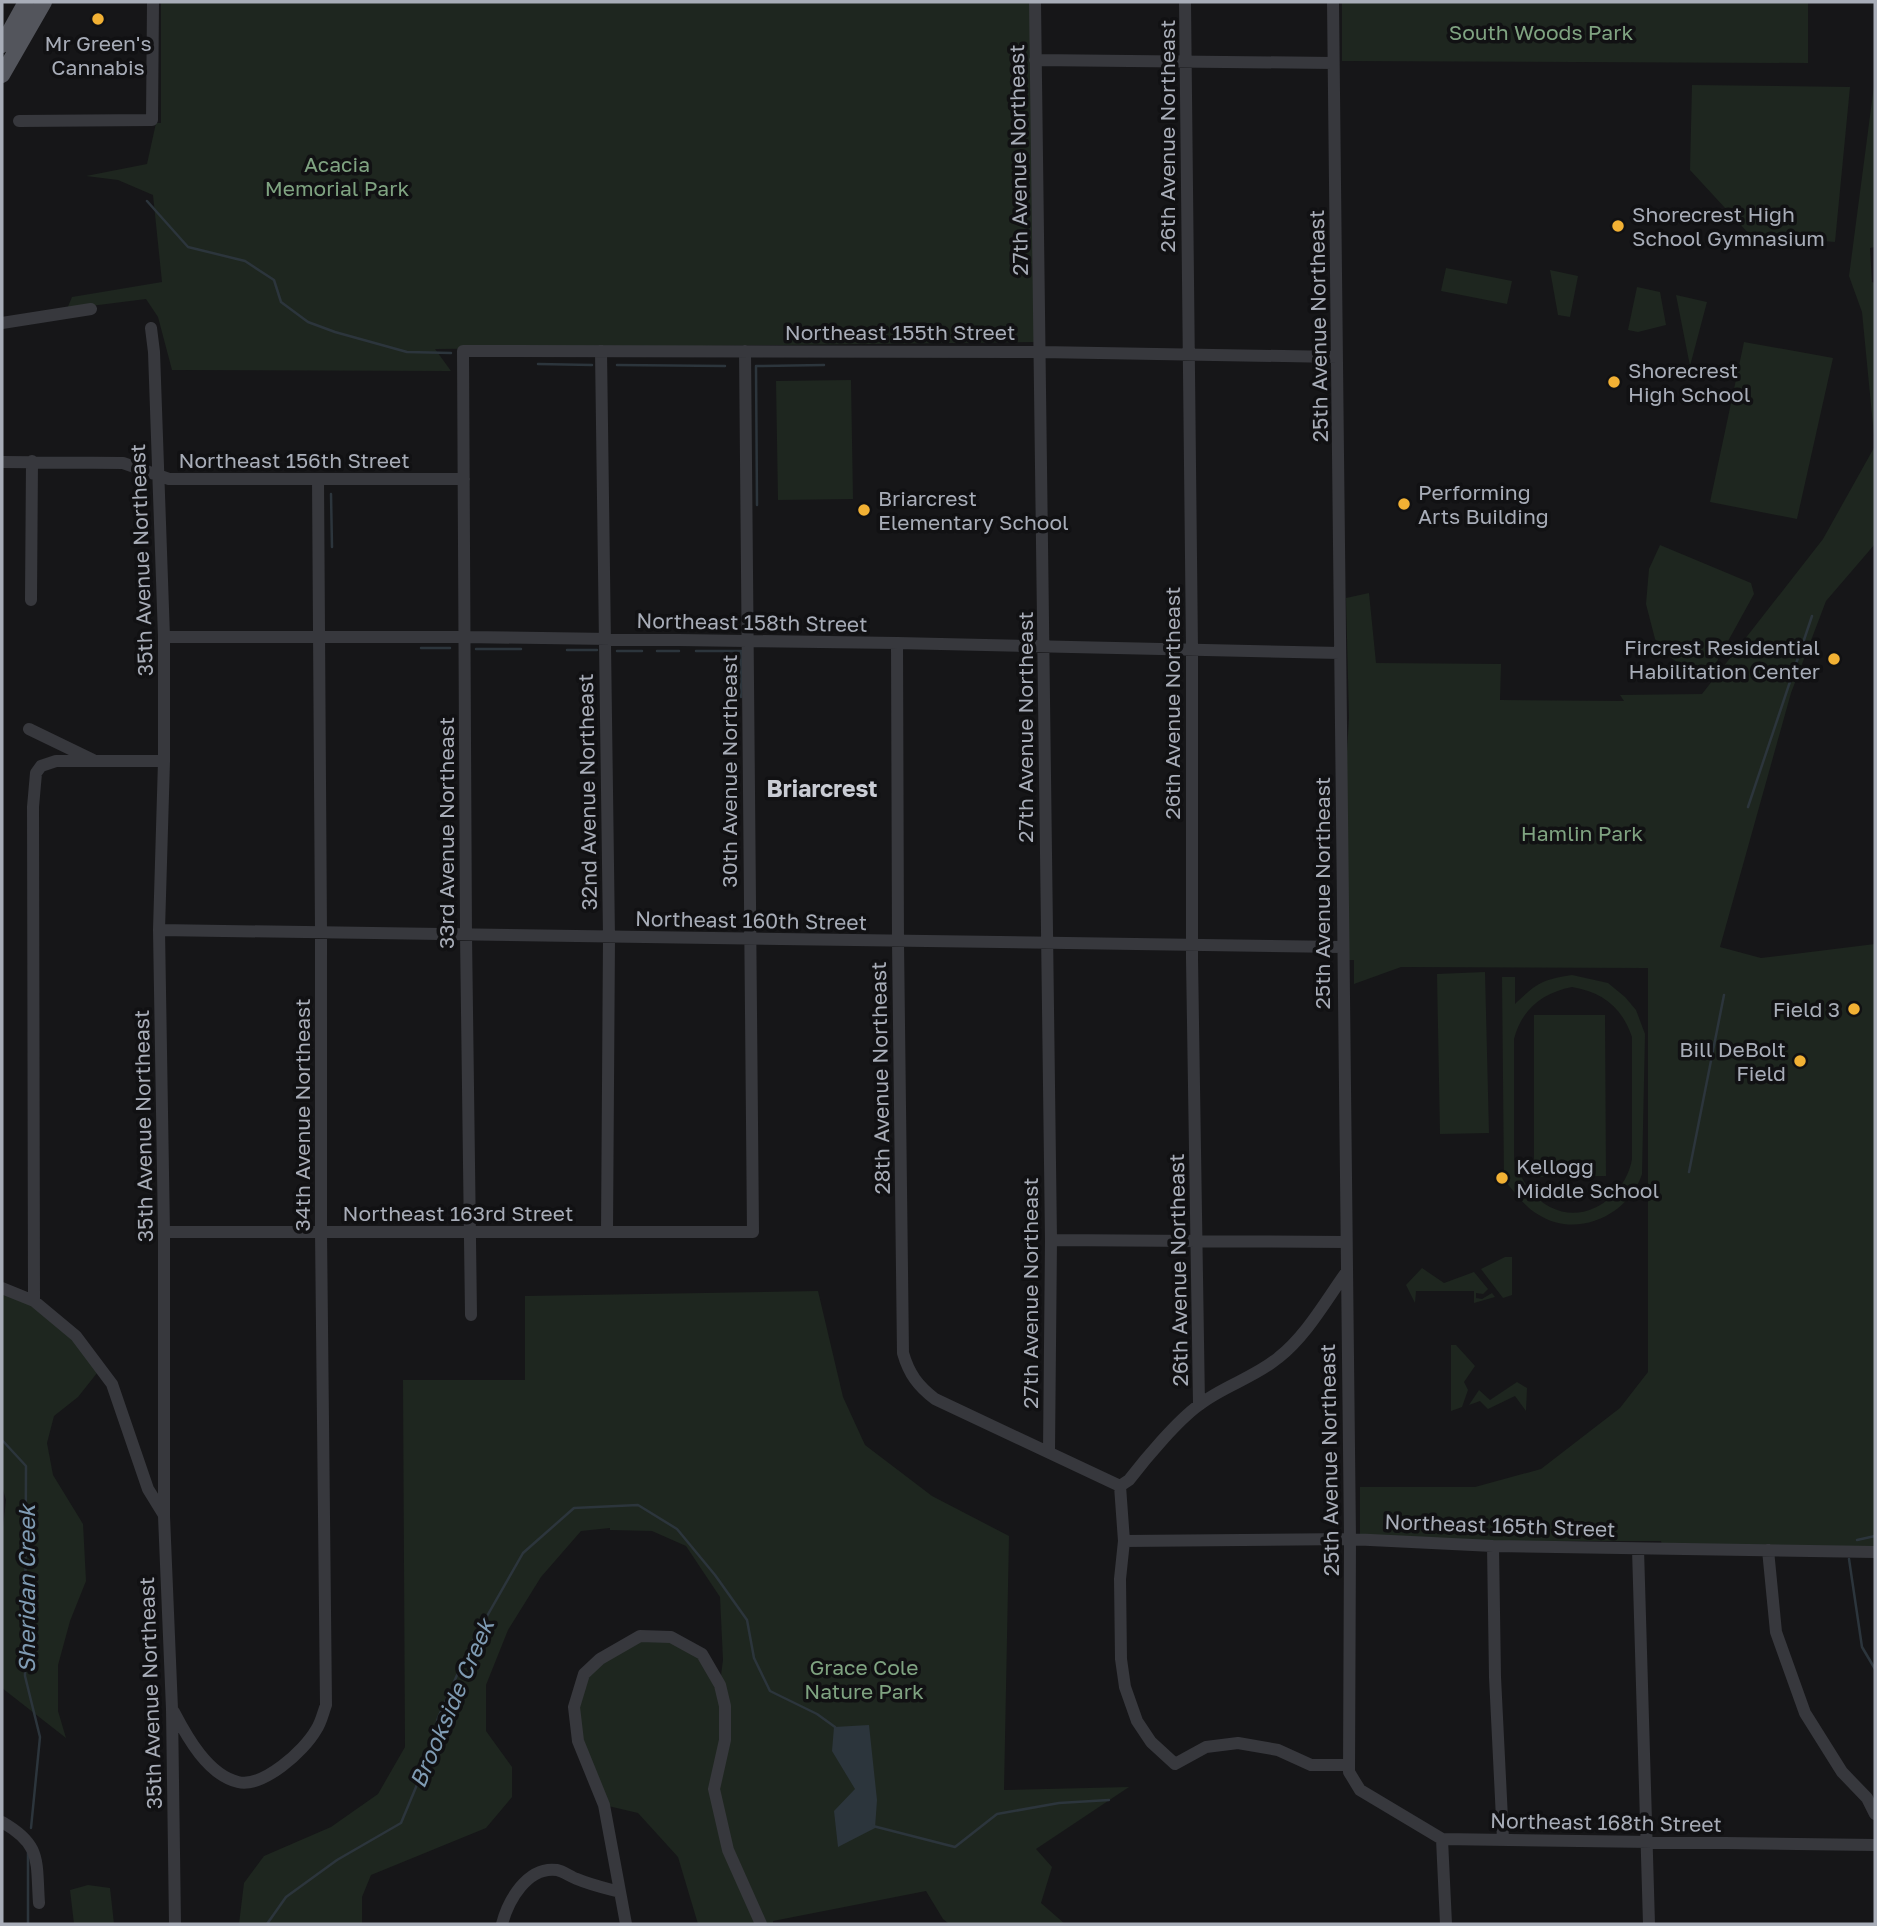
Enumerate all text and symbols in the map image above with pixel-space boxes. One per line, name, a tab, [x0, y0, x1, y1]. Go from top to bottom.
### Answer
marker: Mr Green's Cannabis	[90, 11, 106, 27]
park label: South Woods Park	[1449, 19, 1633, 45]
street label: 26th Avenue Northeast	[1154, 20, 1180, 252]
place label: Mr Green's Cannabis	[44, 30, 152, 80]
street label: 27th Avenue Northeast	[1003, 44, 1033, 276]
park label: Acacia Memorial Park	[265, 151, 409, 201]
place label: Shorecrest High School Gymnasium	[1632, 201, 1825, 251]
street label: 25th Avenue Northeast	[1303, 210, 1333, 442]
marker: Shorecrest High School Gymnasium	[1610, 218, 1626, 234]
street label: Northeast 155th Street	[785, 319, 1015, 345]
place label: Shorecrest High School	[1628, 357, 1750, 407]
marker: Shorecrest High School	[1606, 374, 1622, 390]
street label: 35th Avenue Northeast	[124, 443, 158, 677]
street label: Northeast 156th Street	[178, 447, 410, 473]
place label: Performing Arts Building	[1418, 479, 1549, 529]
place label: Briarcrest Elementary School	[878, 485, 1069, 535]
marker: Performing Arts Building	[1396, 496, 1412, 512]
marker: Briarcrest Elementary School	[856, 502, 872, 518]
street label: 26th Avenue Northeast	[1159, 587, 1185, 819]
street label: Northeast 158th Street	[636, 607, 868, 637]
street label: 27th Avenue Northeast	[1012, 611, 1038, 843]
place label: Fircrest Residential Habilitation Center	[1624, 634, 1820, 684]
marker: Fircrest Residential Habilitation Center	[1826, 651, 1842, 667]
street label: 30th Avenue Northeast	[716, 654, 742, 888]
street label: 32nd Avenue Northeast	[572, 673, 602, 911]
street label: 33rd Avenue Northeast	[433, 717, 459, 949]
district label: Briarcrest	[767, 774, 877, 802]
street label: 25th Avenue Northeast	[1309, 777, 1335, 1009]
park label: Hamlin Park	[1521, 820, 1643, 846]
street label: Northeast 160th Street	[635, 905, 867, 935]
street label: 28th Avenue Northeast	[865, 961, 895, 1195]
place label: Field 3	[1773, 996, 1840, 1022]
street label: 34th Avenue Northeast	[289, 998, 315, 1232]
marker: Field 3	[1846, 1001, 1862, 1017]
street label: 35th Avenue Northeast	[128, 1010, 158, 1242]
place label: Bill DeBolt Field	[1679, 1036, 1786, 1086]
marker: Bill DeBolt Field	[1792, 1053, 1808, 1069]
street label: 26th Avenue Northeast	[1163, 1153, 1193, 1387]
place label: Kellogg Middle School	[1516, 1153, 1659, 1203]
marker: Kellogg Middle School	[1494, 1170, 1510, 1186]
street label: 27th Avenue Northeast	[1017, 1177, 1043, 1409]
street label: Northeast 163rd Street	[343, 1200, 573, 1226]
street label: 25th Avenue Northeast	[1314, 1344, 1344, 1576]
water label: Sheridan Creek	[12, 1503, 40, 1673]
street label: Northeast 165th Street	[1384, 1508, 1616, 1542]
street label: 35th Avenue Northeast	[133, 1576, 167, 1810]
water label: Brookside Creek	[403, 1613, 500, 1791]
park label: Grace Cole Nature Park	[804, 1654, 924, 1704]
street label: Northeast 168th Street	[1490, 1807, 1722, 1837]

